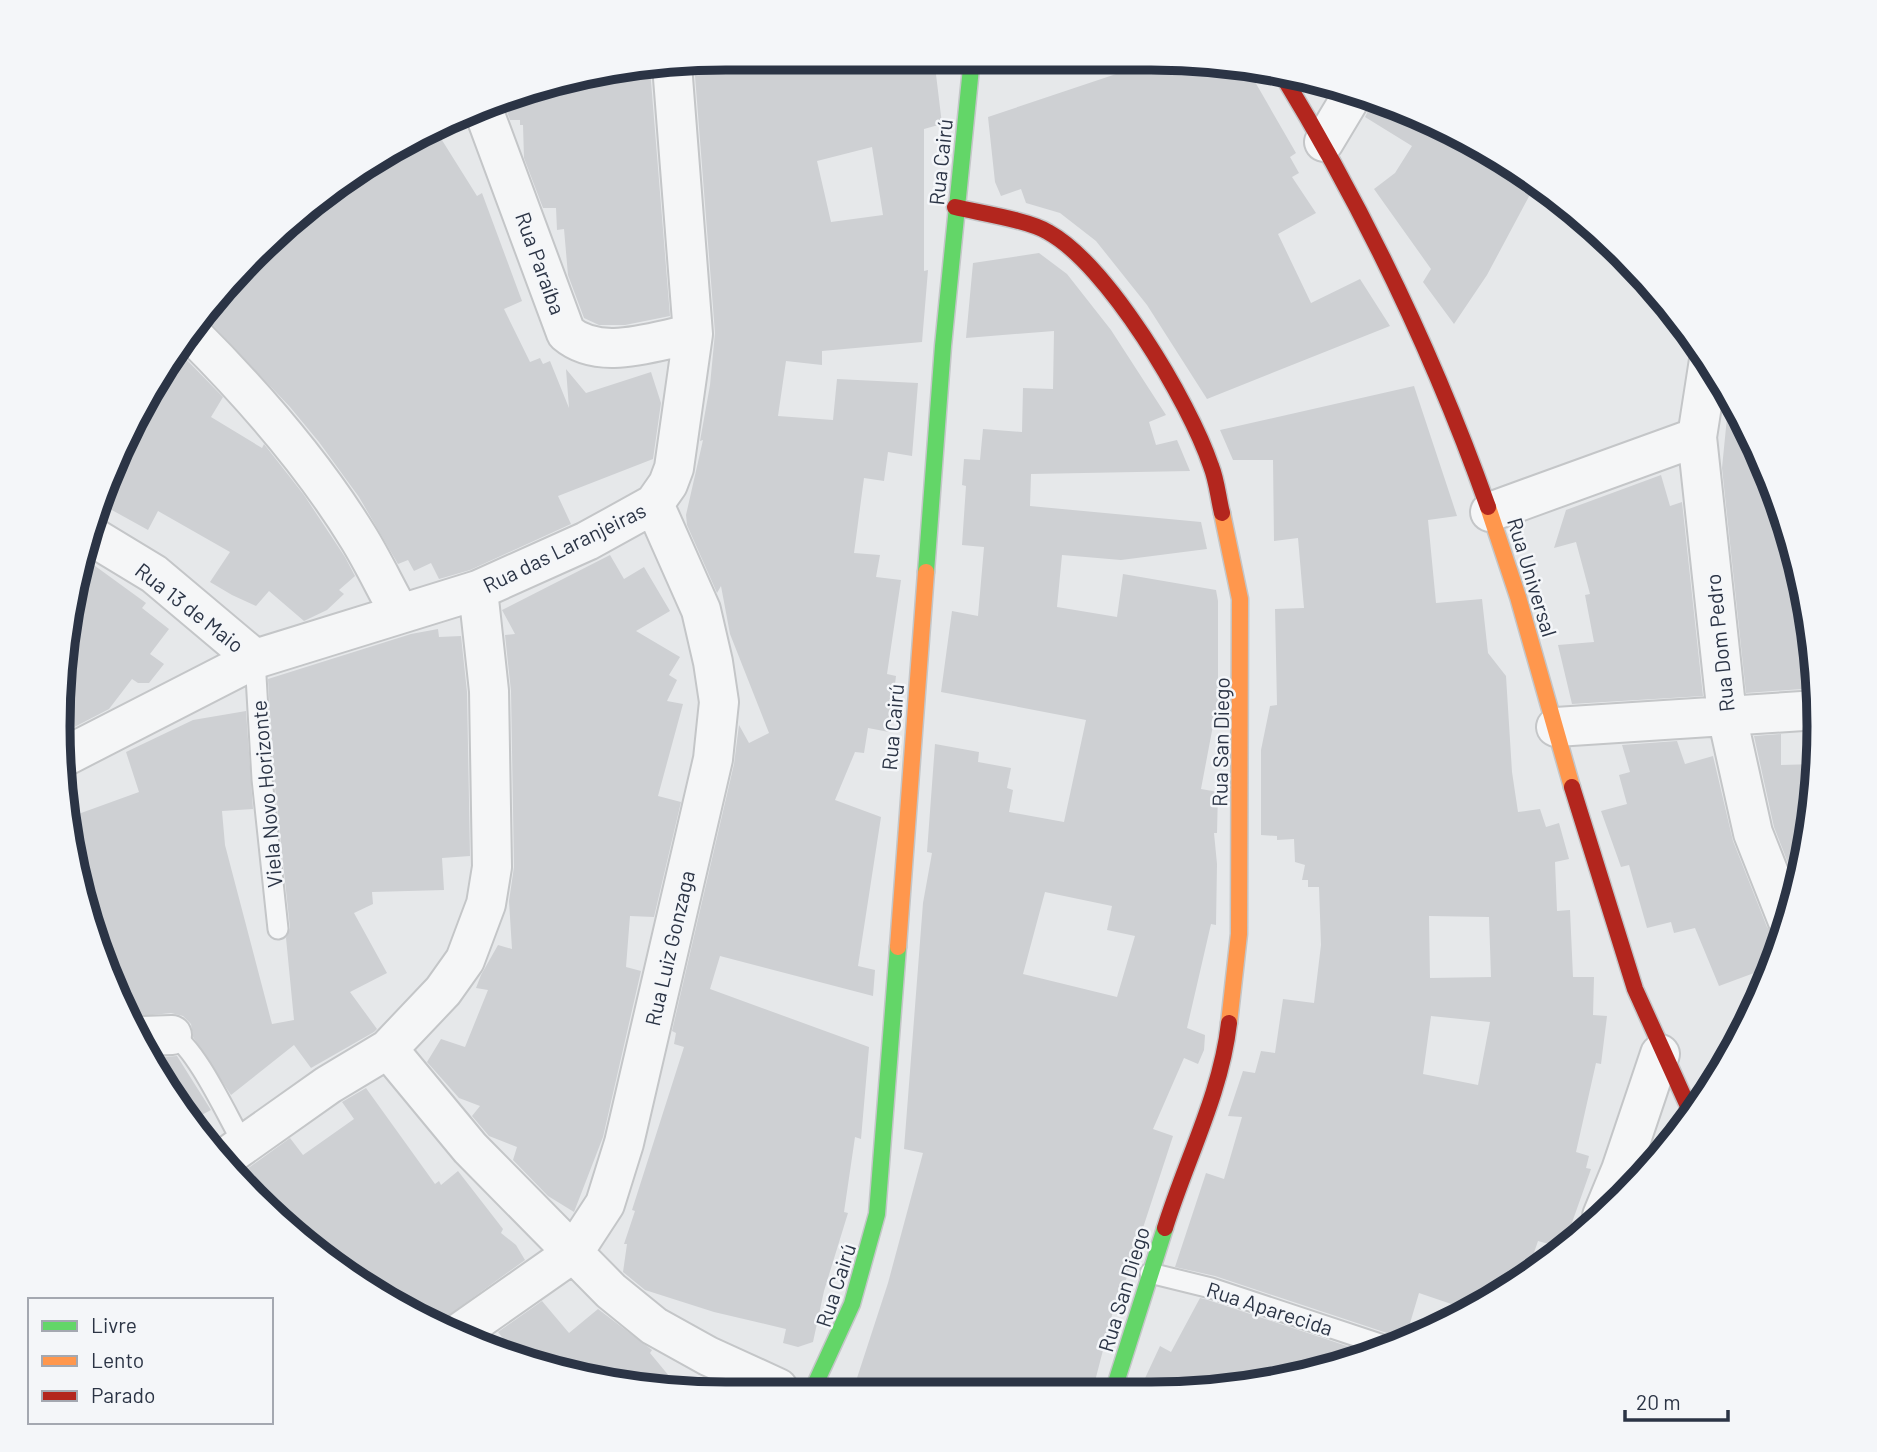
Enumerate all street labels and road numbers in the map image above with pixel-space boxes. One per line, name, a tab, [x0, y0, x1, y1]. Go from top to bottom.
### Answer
street label: Rua Cairú	[923, 118, 957, 206]
street label: Rua Paraíba	[511, 208, 571, 318]
street label: Rua das Laranjeiras	[479, 497, 649, 597]
street label: Rua Universal	[1503, 514, 1563, 640]
street label: Rua 13 de Maio	[131, 557, 249, 657]
street label: Rua Dom Pedro	[1699, 573, 1739, 713]
street label: Rua San Diego	[1206, 677, 1234, 807]
street label: Rua Cairú	[876, 683, 908, 771]
street label: Viela Novo Horizonte	[245, 699, 287, 889]
street label: Rua Luiz Gonzaga	[639, 868, 699, 1028]
street label: Rua San Diego	[1092, 1223, 1154, 1355]
street label: Rua Cairú	[810, 1240, 860, 1330]
street label: Rua Aparecida	[1204, 1276, 1336, 1340]

